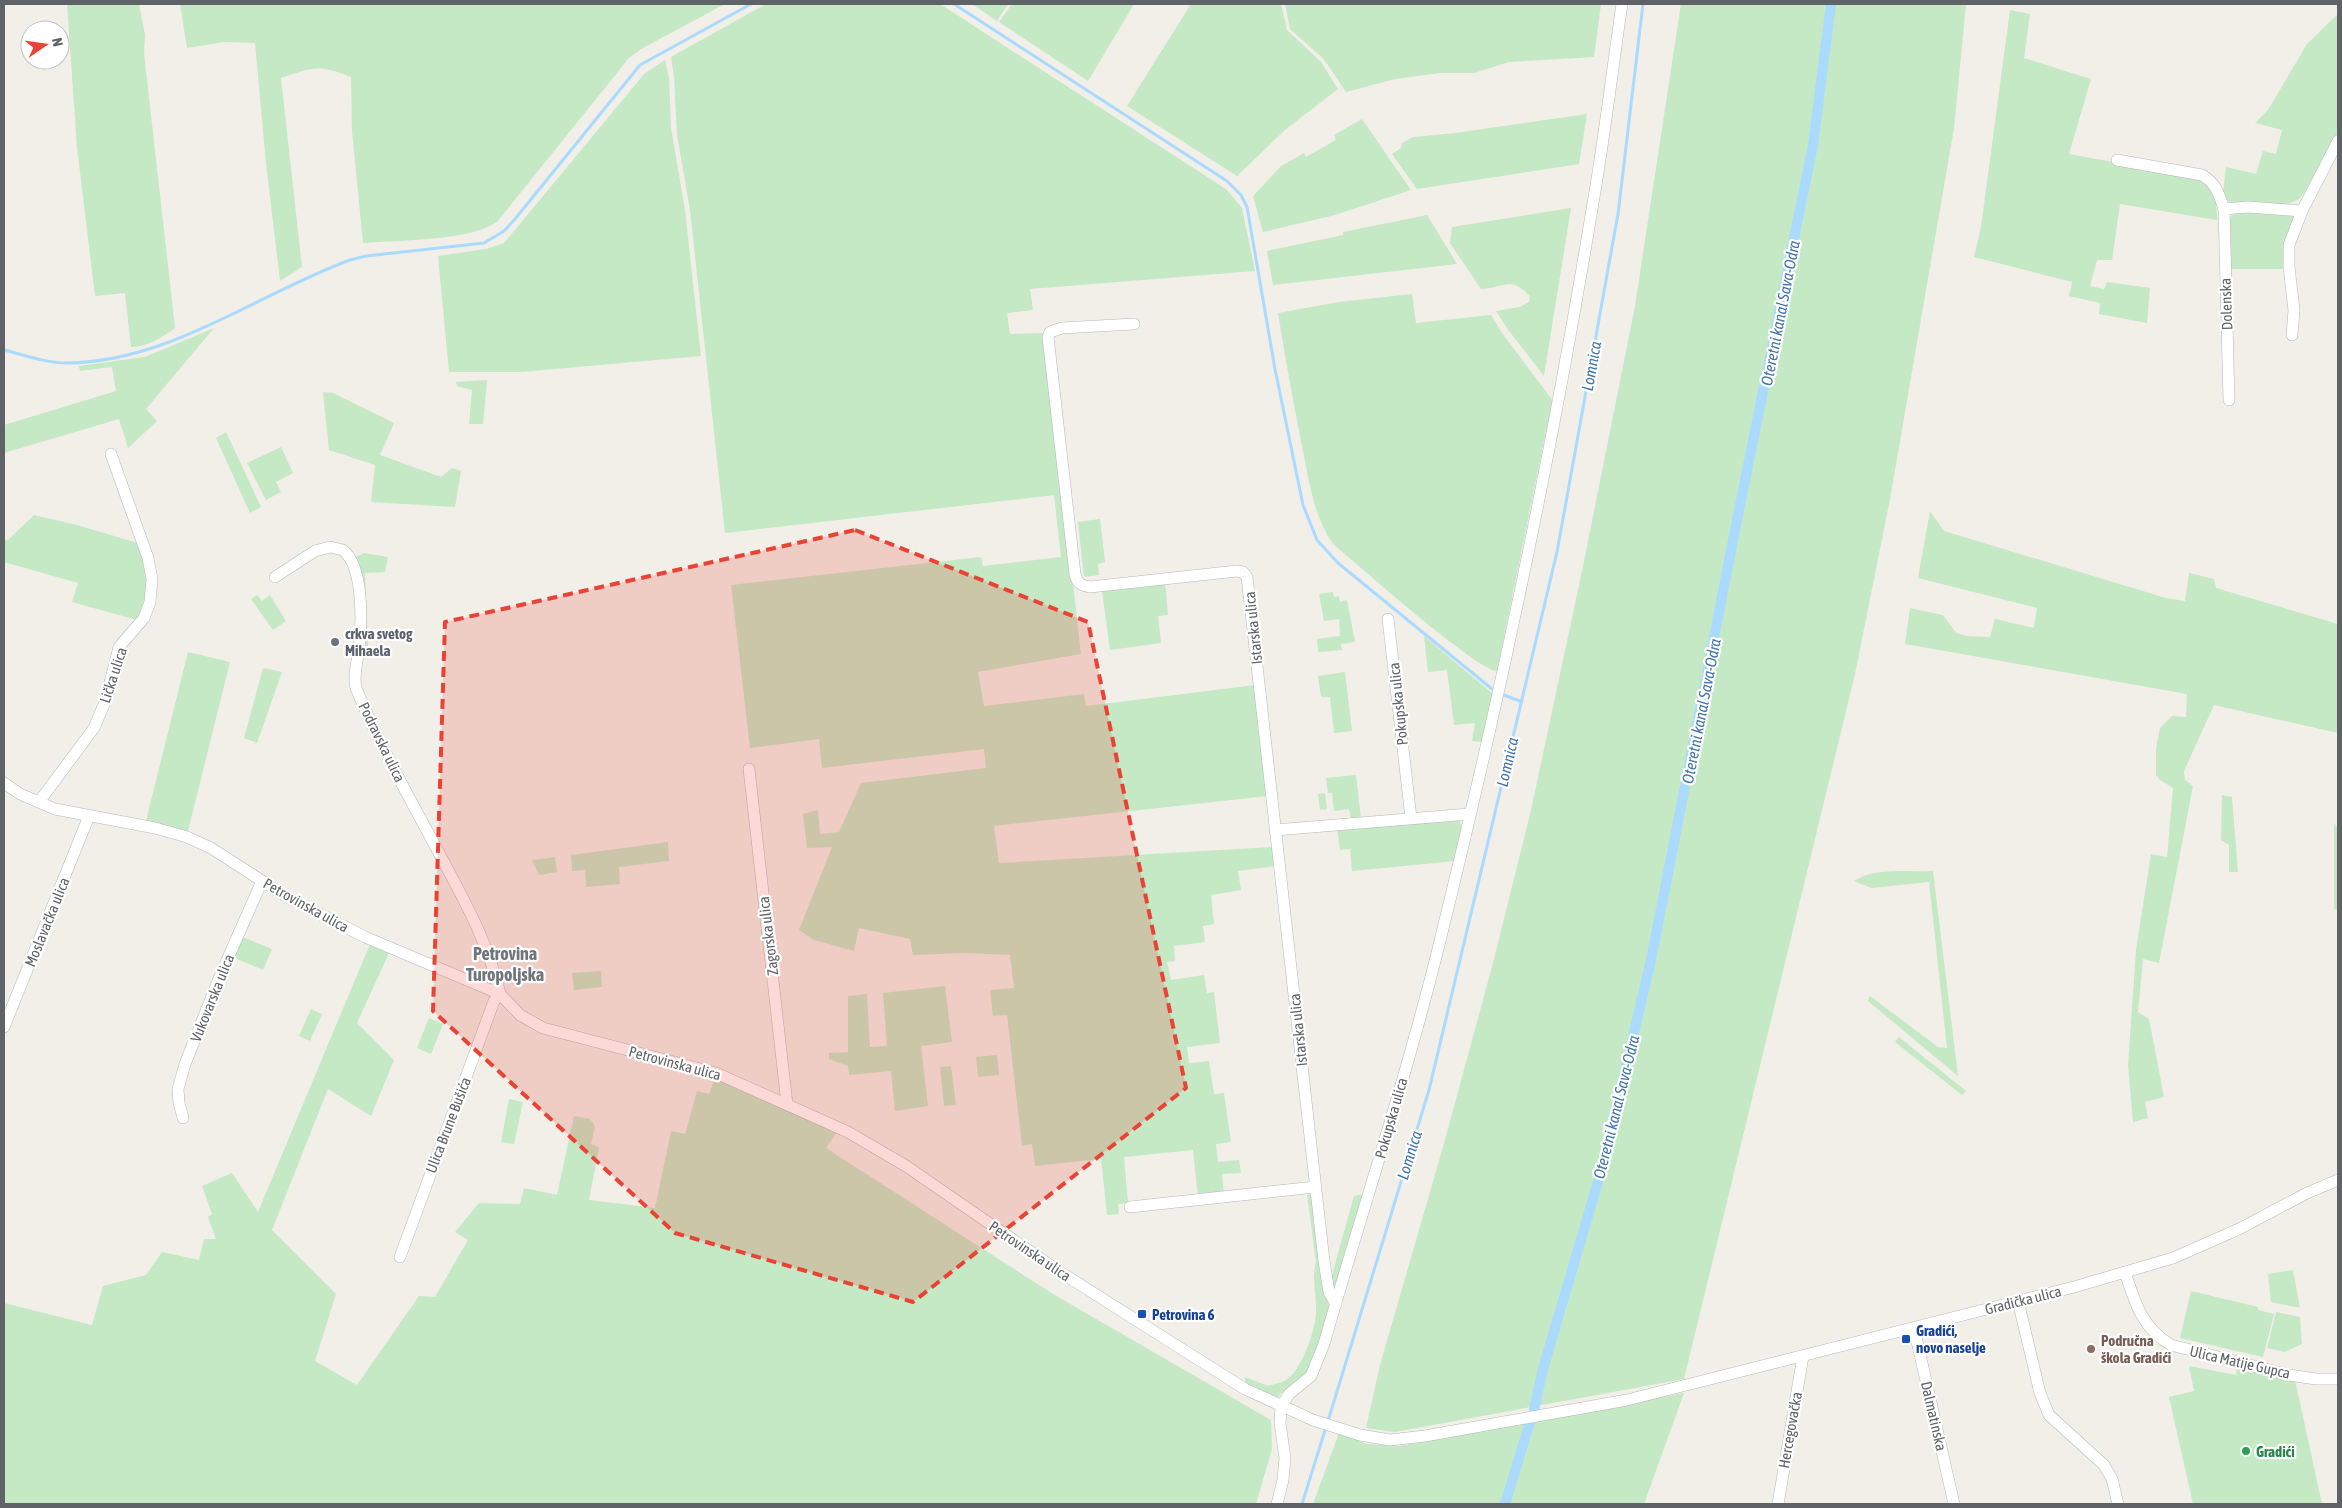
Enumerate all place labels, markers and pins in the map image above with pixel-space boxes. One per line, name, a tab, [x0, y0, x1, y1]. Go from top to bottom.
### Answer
place label: crkva svetog Mihaela	[345, 625, 413, 659]
marker: crkva svetog Mihaela	[329, 636, 341, 648]
place label: Petrovina 6	[1152, 1306, 1215, 1323]
marker: Petrovina 6	[1136, 1308, 1148, 1320]
place label: Gradići, novo naselje	[1916, 1322, 1986, 1356]
place label: Područna škola Gradići	[2101, 1332, 2171, 1366]
marker: Gradići, novo naselje	[1900, 1333, 1912, 1345]
marker: Područna škola Gradići	[2085, 1343, 2097, 1355]
place label: Gradići	[2256, 1443, 2295, 1460]
marker: Gradići	[2240, 1445, 2252, 1457]

